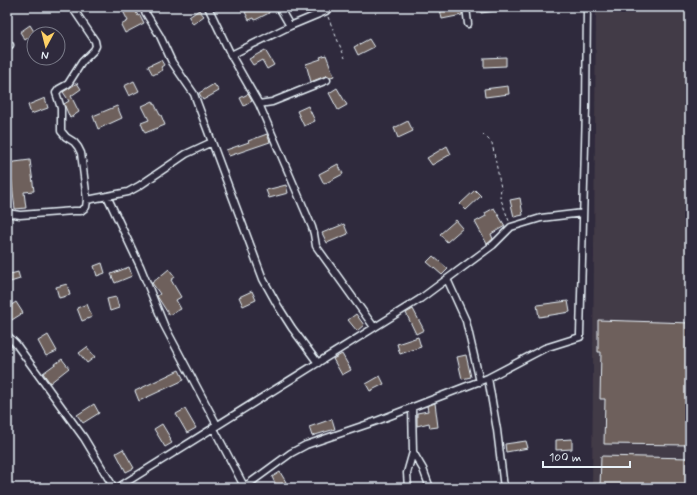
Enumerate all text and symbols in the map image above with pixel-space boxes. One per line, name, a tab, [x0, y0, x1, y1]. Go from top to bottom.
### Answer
north arrow	[26, 26, 66, 66]
text: N	[40, 48, 49, 62]
scale bar	[543, 443, 630, 469]
text: 100 m	[549, 450, 581, 466]

